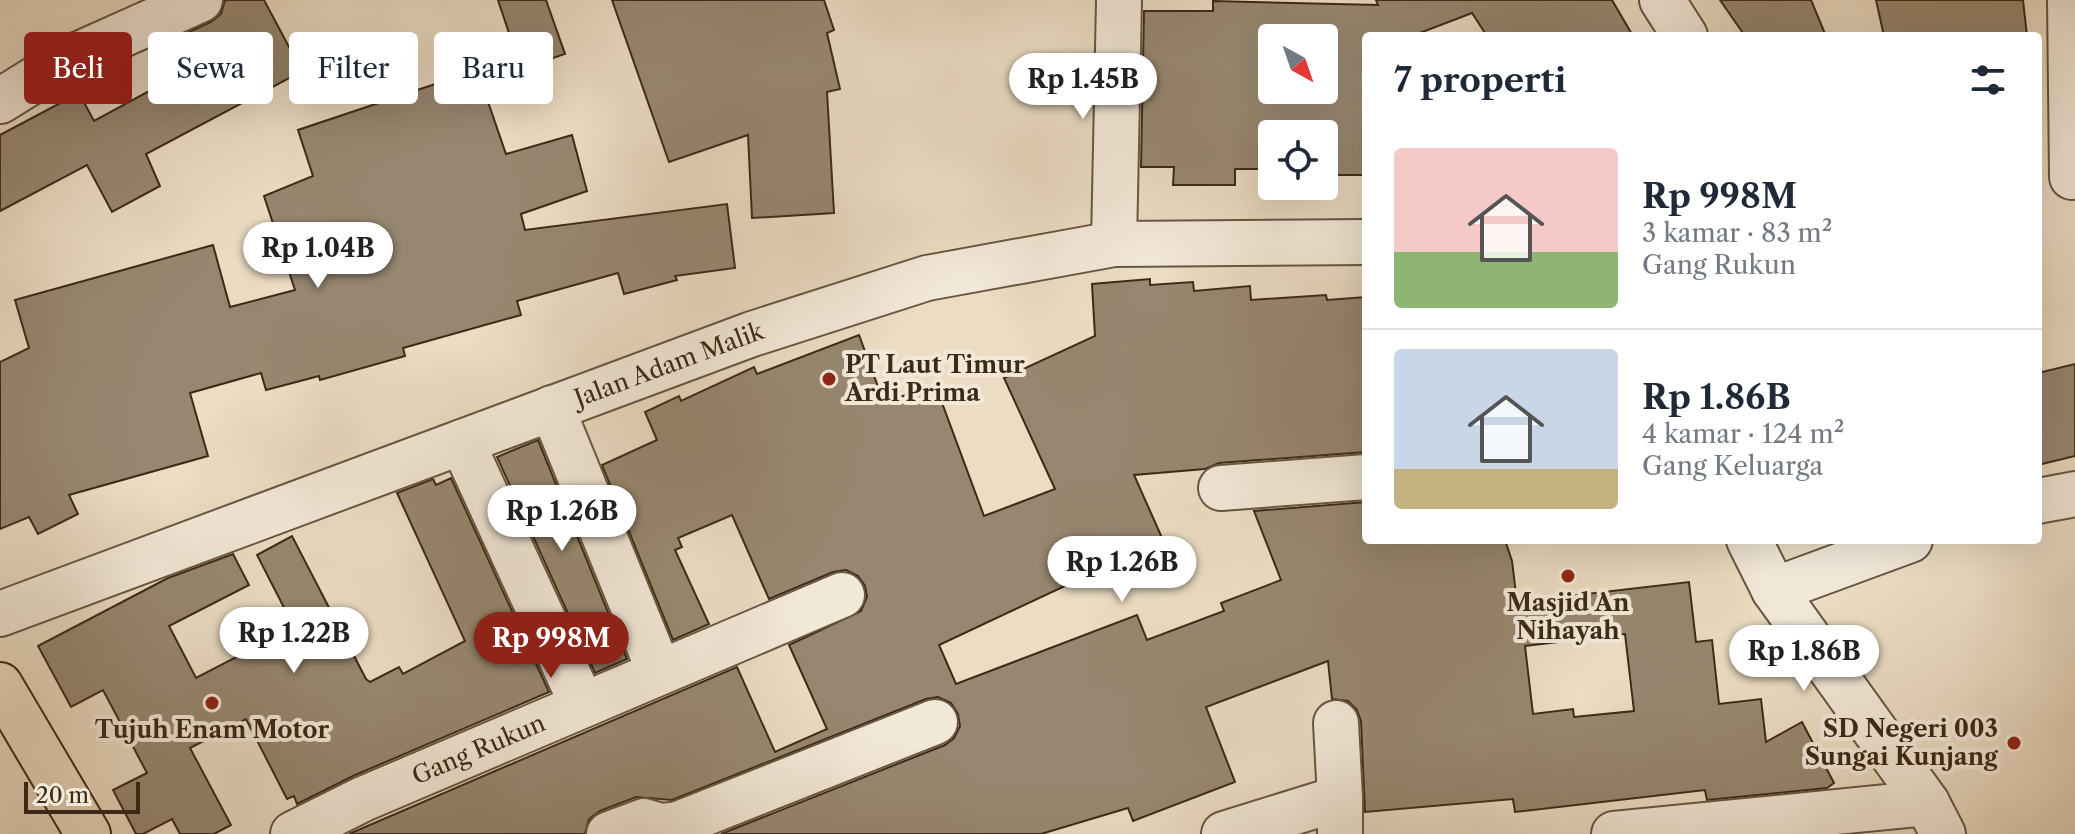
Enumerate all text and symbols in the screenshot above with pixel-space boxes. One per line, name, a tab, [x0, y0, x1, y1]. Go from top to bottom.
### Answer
north arrow	[1258, 24, 1338, 104]
map controls	[1258, 24, 1338, 200]
chip: Beli	[24, 32, 132, 104]
chip: Sewa	[148, 32, 273, 104]
chip: Filter	[289, 32, 418, 104]
chip: Baru	[434, 32, 553, 104]
pin: Rp 1.45B	[1000, 53, 1166, 121]
icon: filters	[1966, 58, 2010, 102]
text: 7 properti	[1394, 59, 1566, 101]
text: Rp 1.45B	[1027, 63, 1139, 95]
button: locate	[1258, 120, 1338, 200]
text: Rp 998M	[1642, 175, 1797, 217]
icon: home	[1458, 180, 1554, 276]
text: 3 kamar · 83 m²	[1642, 217, 1832, 249]
pin: Rp 1.04B	[235, 222, 401, 290]
text: Rp 1.04B	[261, 232, 375, 264]
text: Gang Rukun	[1642, 249, 1796, 281]
street label: Jalan Adam Malik	[567, 316, 768, 414]
place label: PT Laut Timur Ardi Prima	[844, 350, 1025, 407]
marker: PT Laut Timur Ardi Prima	[820, 370, 838, 388]
text: Rp 1.86B	[1642, 376, 1791, 418]
icon: home	[1458, 381, 1554, 477]
text: 4 kamar · 124 m²	[1642, 418, 1844, 450]
text: Gang Keluarga	[1642, 450, 1823, 482]
pin: Rp 1.26B	[479, 485, 645, 553]
text: Rp 1.26B	[505, 495, 619, 527]
pin: Rp 1.26B	[1039, 536, 1205, 604]
text: Rp 1.26B	[1065, 546, 1179, 578]
marker: Masjid An Nihayah	[1559, 567, 1577, 585]
place label: Masjid An Nihayah	[1507, 588, 1630, 645]
pin: Rp 1.22B	[211, 607, 377, 675]
pin: Rp 998M	[477, 612, 625, 680]
text: Rp 1.22B	[238, 617, 350, 649]
text: Rp 998M	[492, 622, 610, 654]
pin: Rp 1.86B	[1721, 625, 1887, 693]
text: Rp 1.86B	[1747, 635, 1861, 667]
marker: Tujuh Enam Motor	[203, 694, 221, 712]
street label: Gang Rukun	[407, 708, 550, 790]
place label: SD Negeri 003 Sungai Kunjang	[1805, 714, 1999, 771]
place label: Tujuh Enam Motor	[95, 715, 329, 744]
marker: SD Negeri 003 Sungai Kunjang	[2005, 734, 2023, 752]
scale bar	[24, 778, 140, 814]
text: 20 m	[36, 782, 89, 809]

